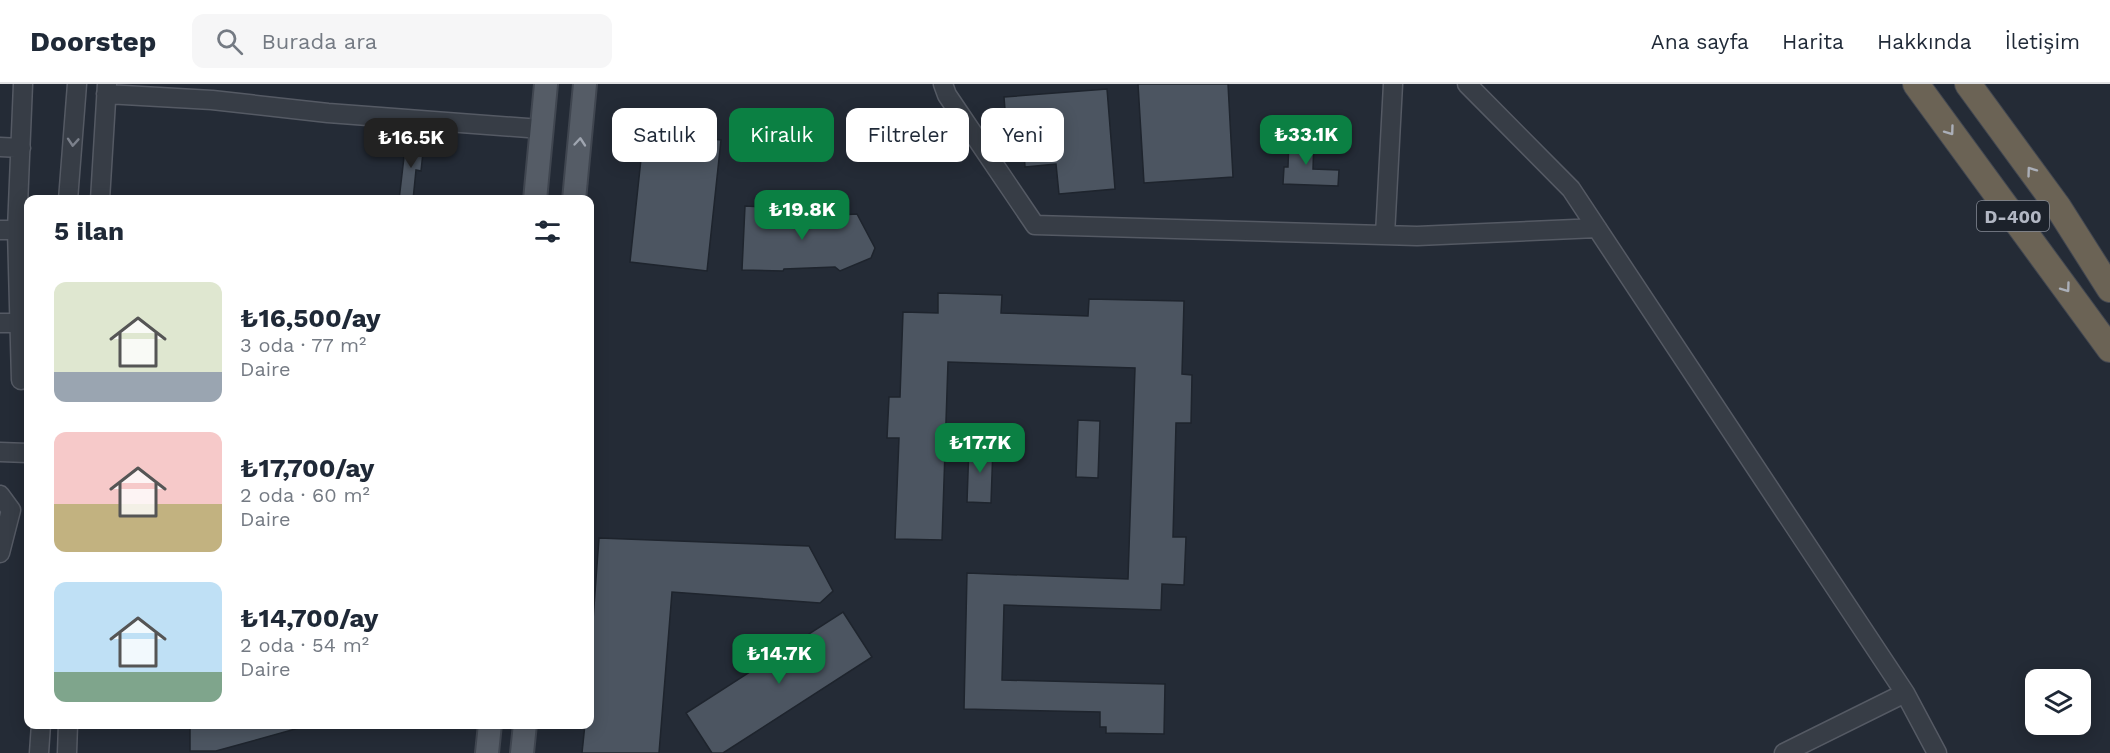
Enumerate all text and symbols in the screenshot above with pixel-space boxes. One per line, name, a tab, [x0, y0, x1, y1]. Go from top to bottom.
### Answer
search box	[192, 14, 612, 68]
text: Doorstep	[30, 25, 156, 58]
icon: search	[213, 25, 246, 58]
text: Burada ara	[261, 29, 377, 54]
text: Ana sayfa	[1651, 29, 1749, 54]
text: Harita	[1782, 29, 1844, 54]
text: Hakkında	[1877, 29, 1972, 54]
text: İletişim	[2005, 29, 2080, 54]
chip: Satılık	[612, 108, 717, 162]
chip: Kiralık	[729, 108, 834, 162]
chip: Filtreler	[846, 108, 969, 162]
chip: Yeni	[981, 108, 1064, 162]
pin: ₺33.1K	[1257, 115, 1355, 166]
pin: ₺16.5K	[362, 118, 460, 169]
text: ₺33.1K	[1274, 122, 1338, 146]
text: ₺16.5K	[378, 125, 444, 149]
one-way arrow	[1943, 125, 1954, 136]
one-way arrow	[66, 137, 79, 146]
one-way arrow	[573, 137, 586, 146]
one-way arrow	[2028, 166, 2039, 177]
pin: ₺19.8K	[753, 190, 851, 241]
text: ₺19.8K	[768, 197, 836, 221]
road number: D-400	[1977, 201, 2049, 231]
icon: filters	[531, 215, 564, 248]
text: 5 ilan	[54, 216, 124, 246]
one-way arrow	[2059, 282, 2070, 293]
text: ₺16,500/ay	[240, 303, 381, 333]
icon: home	[102, 306, 174, 378]
text: 3 oda · 77 m²	[240, 333, 366, 357]
text: Daire	[240, 357, 290, 381]
pin: ₺17.7K	[931, 423, 1029, 474]
text: ₺17.7K	[949, 430, 1011, 454]
text: ₺17,700/ay	[240, 453, 374, 483]
icon: home	[102, 456, 174, 528]
text: 2 oda · 60 m²	[240, 483, 370, 507]
text: Daire	[240, 507, 290, 531]
text: ₺14,700/ay	[240, 603, 378, 633]
icon: home	[102, 606, 174, 678]
text: 2 oda · 54 m²	[240, 633, 369, 657]
pin: ₺14.7K	[730, 634, 828, 685]
text: ₺14.7K	[746, 641, 812, 665]
text: Daire	[240, 657, 290, 681]
map controls	[2025, 669, 2091, 735]
button: layers	[2025, 669, 2091, 735]

